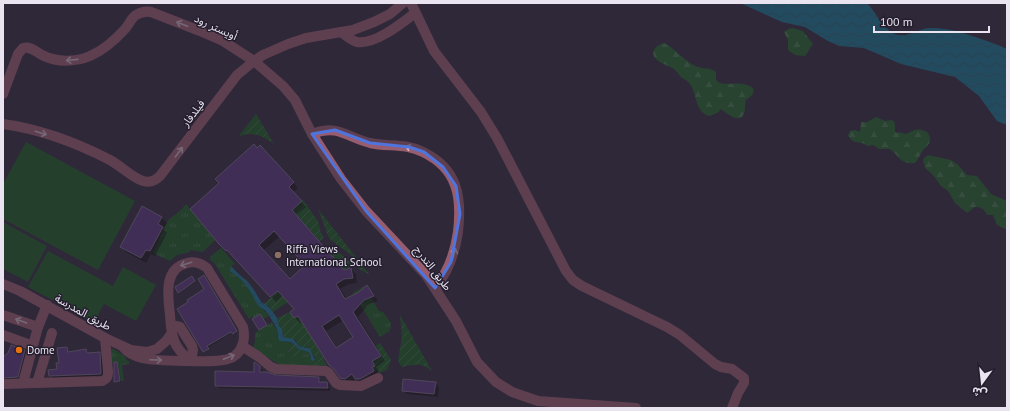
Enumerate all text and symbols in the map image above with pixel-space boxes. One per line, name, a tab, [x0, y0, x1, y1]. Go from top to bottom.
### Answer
scale bar	[874, 8, 989, 34]
street label: أويستر رود	[192, 11, 240, 43]
text: 100 m	[880, 14, 913, 29]
one-way arrow	[177, 20, 189, 28]
one-way arrow	[66, 56, 79, 64]
street label: فيلدفار	[178, 97, 208, 130]
one-way arrow	[34, 130, 47, 137]
one-way arrow	[404, 143, 417, 151]
one-way arrow	[174, 147, 183, 158]
place label: Riffa Views International School	[286, 242, 382, 269]
street label: طريق التدرج	[410, 243, 455, 294]
one-way arrow	[450, 247, 458, 260]
marker: Riffa Views International School	[273, 250, 283, 260]
one-way arrow	[179, 261, 192, 268]
street label: طريق المدرسة	[52, 291, 113, 333]
one-way arrow	[15, 316, 27, 324]
place label: Dome	[27, 343, 55, 357]
marker: Dome	[14, 345, 24, 355]
one-way arrow	[223, 353, 235, 361]
one-way arrow	[149, 356, 162, 363]
north arrow	[962, 363, 1002, 403]
text: ش	[970, 384, 989, 401]

